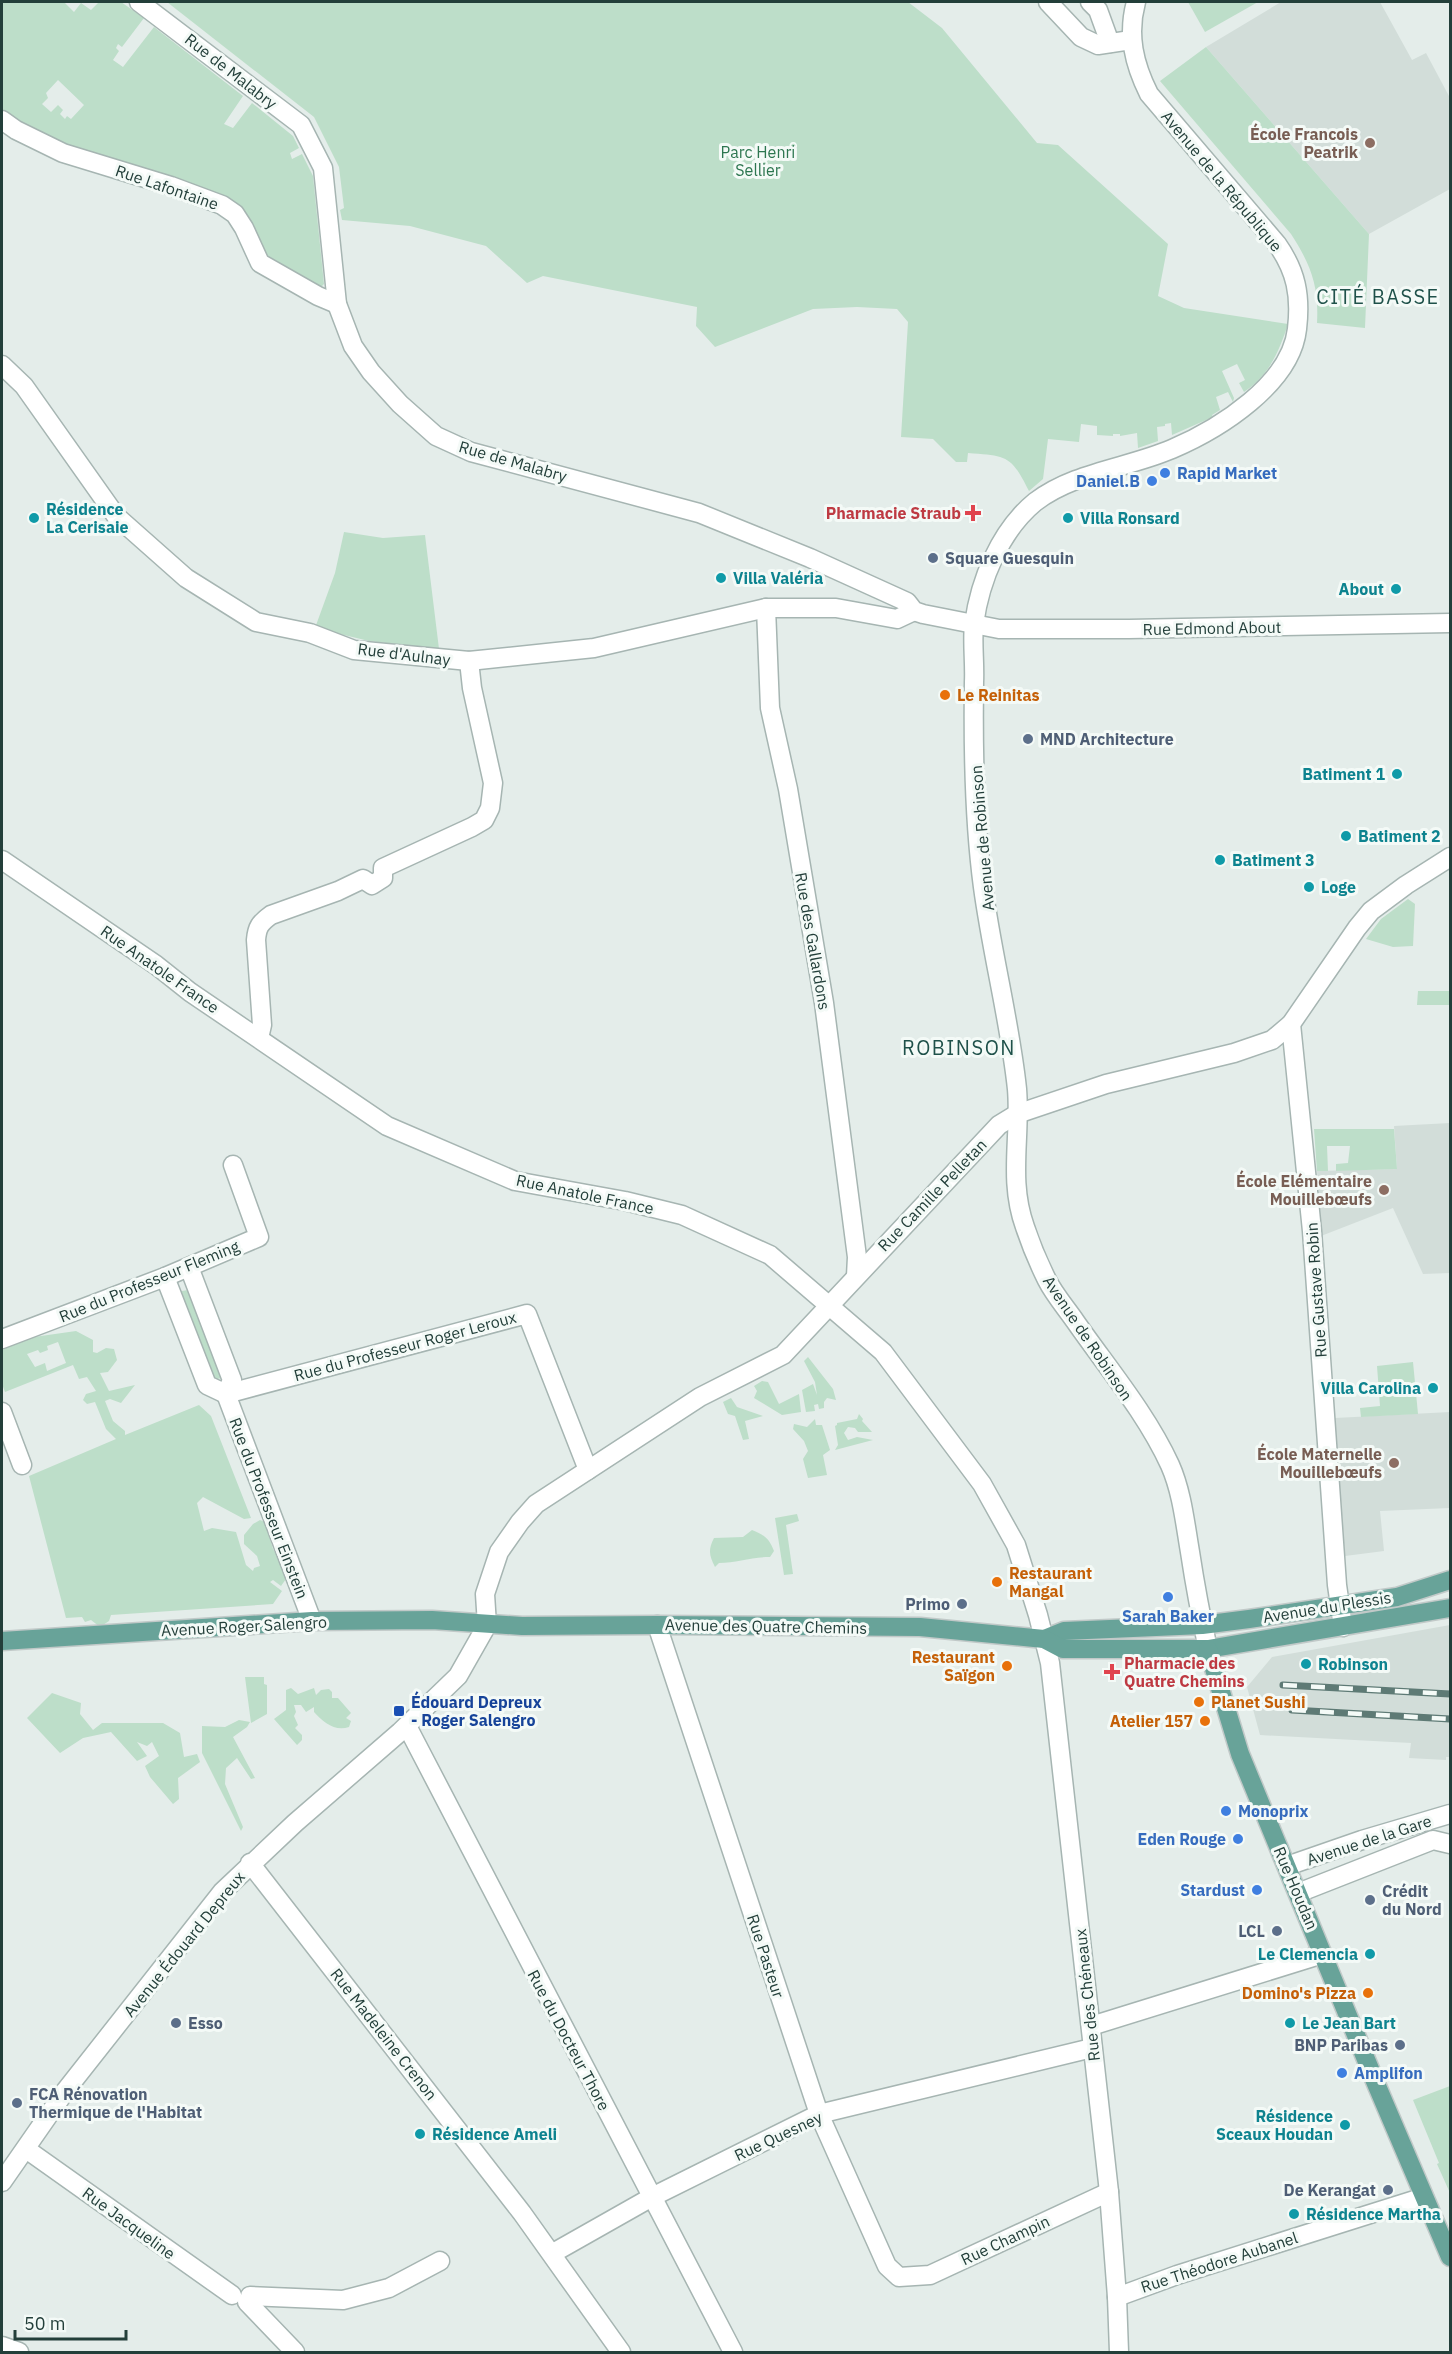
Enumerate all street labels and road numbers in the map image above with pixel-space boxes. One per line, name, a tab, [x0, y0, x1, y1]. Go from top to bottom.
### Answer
street label: Rue de Malabry	[181, 29, 281, 113]
street label: Avenue de la République	[1157, 107, 1287, 256]
street label: Rue Lafontaine	[113, 160, 221, 214]
street label: Rue de Malabry	[457, 436, 569, 486]
street label: Rue Edmond About	[1143, 617, 1281, 639]
street label: Rue d'Aulnay	[356, 638, 452, 670]
street label: Avenue de Robinson	[966, 764, 998, 912]
street label: Rue des Gallardons	[791, 871, 835, 1011]
street label: Rue Anatole France	[97, 921, 223, 1017]
street label: Rue Camille Pelletan	[873, 1135, 991, 1255]
street label: Rue Anatole France	[514, 1170, 656, 1218]
street label: Rue Gustave Robin	[1301, 1222, 1331, 1358]
street label: Rue du Professeur Fleming	[56, 1235, 243, 1326]
street label: Avenue de Robinson	[1039, 1272, 1137, 1404]
street label: Rue du Professeur Roger Leroux	[292, 1307, 518, 1385]
street label: Rue du Professeur Einstein	[225, 1414, 313, 1602]
street label: Avenue du Plessis	[1261, 1587, 1393, 1627]
street label: Avenue Roger Salengro	[160, 1612, 328, 1640]
street label: Avenue des Quatre Chemins	[665, 1614, 867, 1638]
street label: Avenue de la Gare	[1304, 1810, 1434, 1870]
street label: Rue Houdan	[1270, 1844, 1322, 1932]
street label: Avenue Édouard Depreux	[118, 1866, 249, 2021]
street label: Rue Pasteur	[743, 1912, 789, 2001]
street label: Rue des Chéneaux	[1070, 1928, 1104, 2062]
street label: Rue Madeleine Crenon	[326, 1964, 442, 2104]
street label: Rue du Docteur Thore	[523, 1966, 615, 2114]
street label: Rue Quesney	[731, 2107, 825, 2165]
street label: Rue Jacqueline	[79, 2183, 180, 2264]
street label: Rue Champin	[957, 2211, 1053, 2269]
street label: Rue Théodore Aubanel	[1138, 2227, 1300, 2297]

